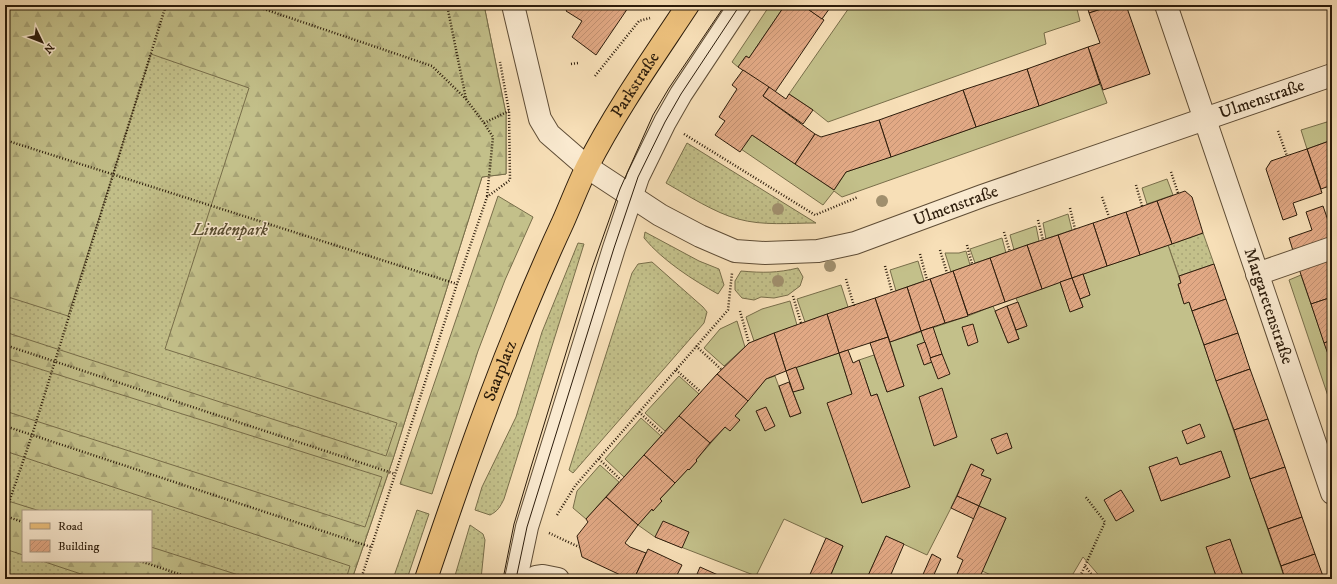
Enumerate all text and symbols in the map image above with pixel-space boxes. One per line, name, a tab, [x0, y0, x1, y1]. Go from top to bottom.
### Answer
north arrow	[22, 22, 62, 62]
text: N	[40, 40, 57, 56]
street label: Parkstraße	[606, 48, 665, 122]
street label: Ulmenstraße	[1216, 74, 1307, 124]
street label: Ulmenstraße	[910, 180, 1001, 231]
park label: Lindenpark	[191, 219, 269, 241]
street label: Margaretenstraße	[1238, 245, 1298, 367]
street label: Saarplatz	[479, 337, 522, 404]
legend	[22, 510, 152, 562]
text: Road	[58, 519, 83, 534]
text: Building	[58, 539, 99, 554]

